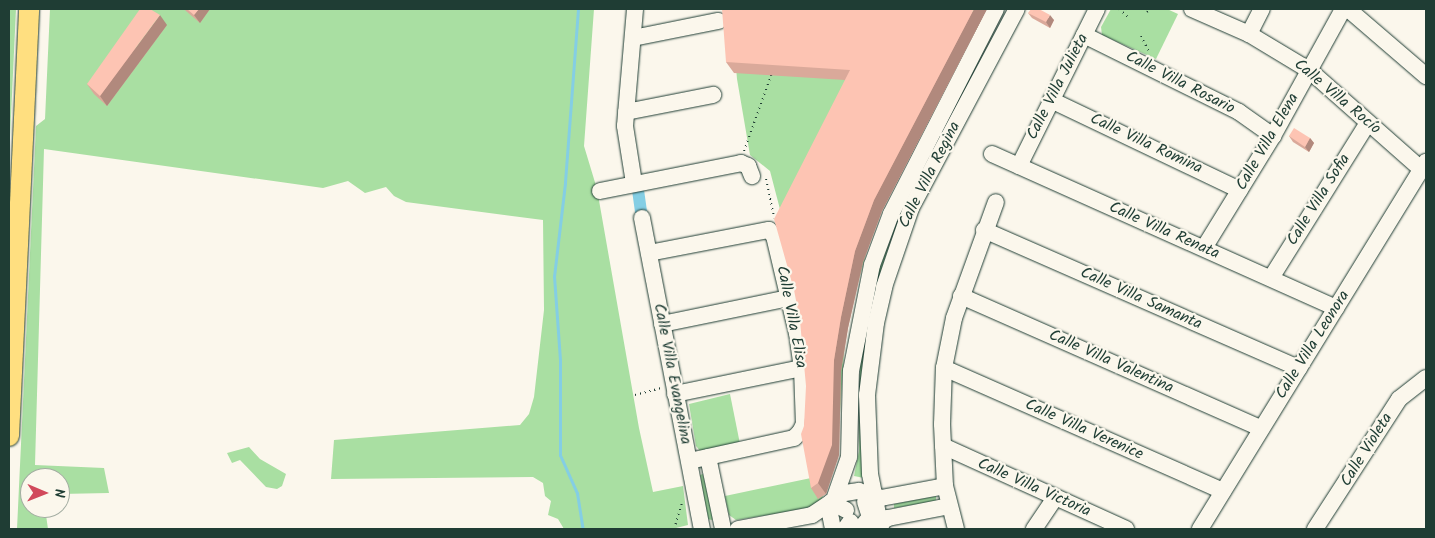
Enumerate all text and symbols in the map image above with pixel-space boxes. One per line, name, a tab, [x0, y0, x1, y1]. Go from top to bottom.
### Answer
street label: Calle Villa Julieta	[1023, 31, 1093, 143]
street label: Calle Villa Rosario	[1122, 47, 1238, 119]
street label: Calle Villa Rocío	[1290, 55, 1384, 139]
street label: Calle Villa Elena	[1232, 90, 1304, 194]
street label: Calle Villa Romina	[1087, 110, 1205, 178]
street label: Calle Villa Regina	[895, 119, 965, 231]
street label: Calle Villa Sofia	[1283, 151, 1355, 249]
street label: Calle Villa Renata	[1106, 198, 1222, 264]
street label: Calle Villa Elisa	[772, 264, 810, 370]
street label: Calle Villa Samanta	[1077, 264, 1205, 334]
street label: Calle Villa Leonora	[1272, 287, 1354, 403]
street label: Calle Villa Evangelina	[649, 302, 695, 446]
street label: Calle Villa Valentina	[1046, 326, 1176, 398]
street label: Calle Villa Verenice	[1022, 395, 1146, 465]
street label: Calle Violeta	[1337, 410, 1397, 490]
street label: Calle Villa Victoria	[974, 454, 1094, 522]
north arrow	[20, 468, 70, 518]
text: N	[48, 489, 70, 498]

